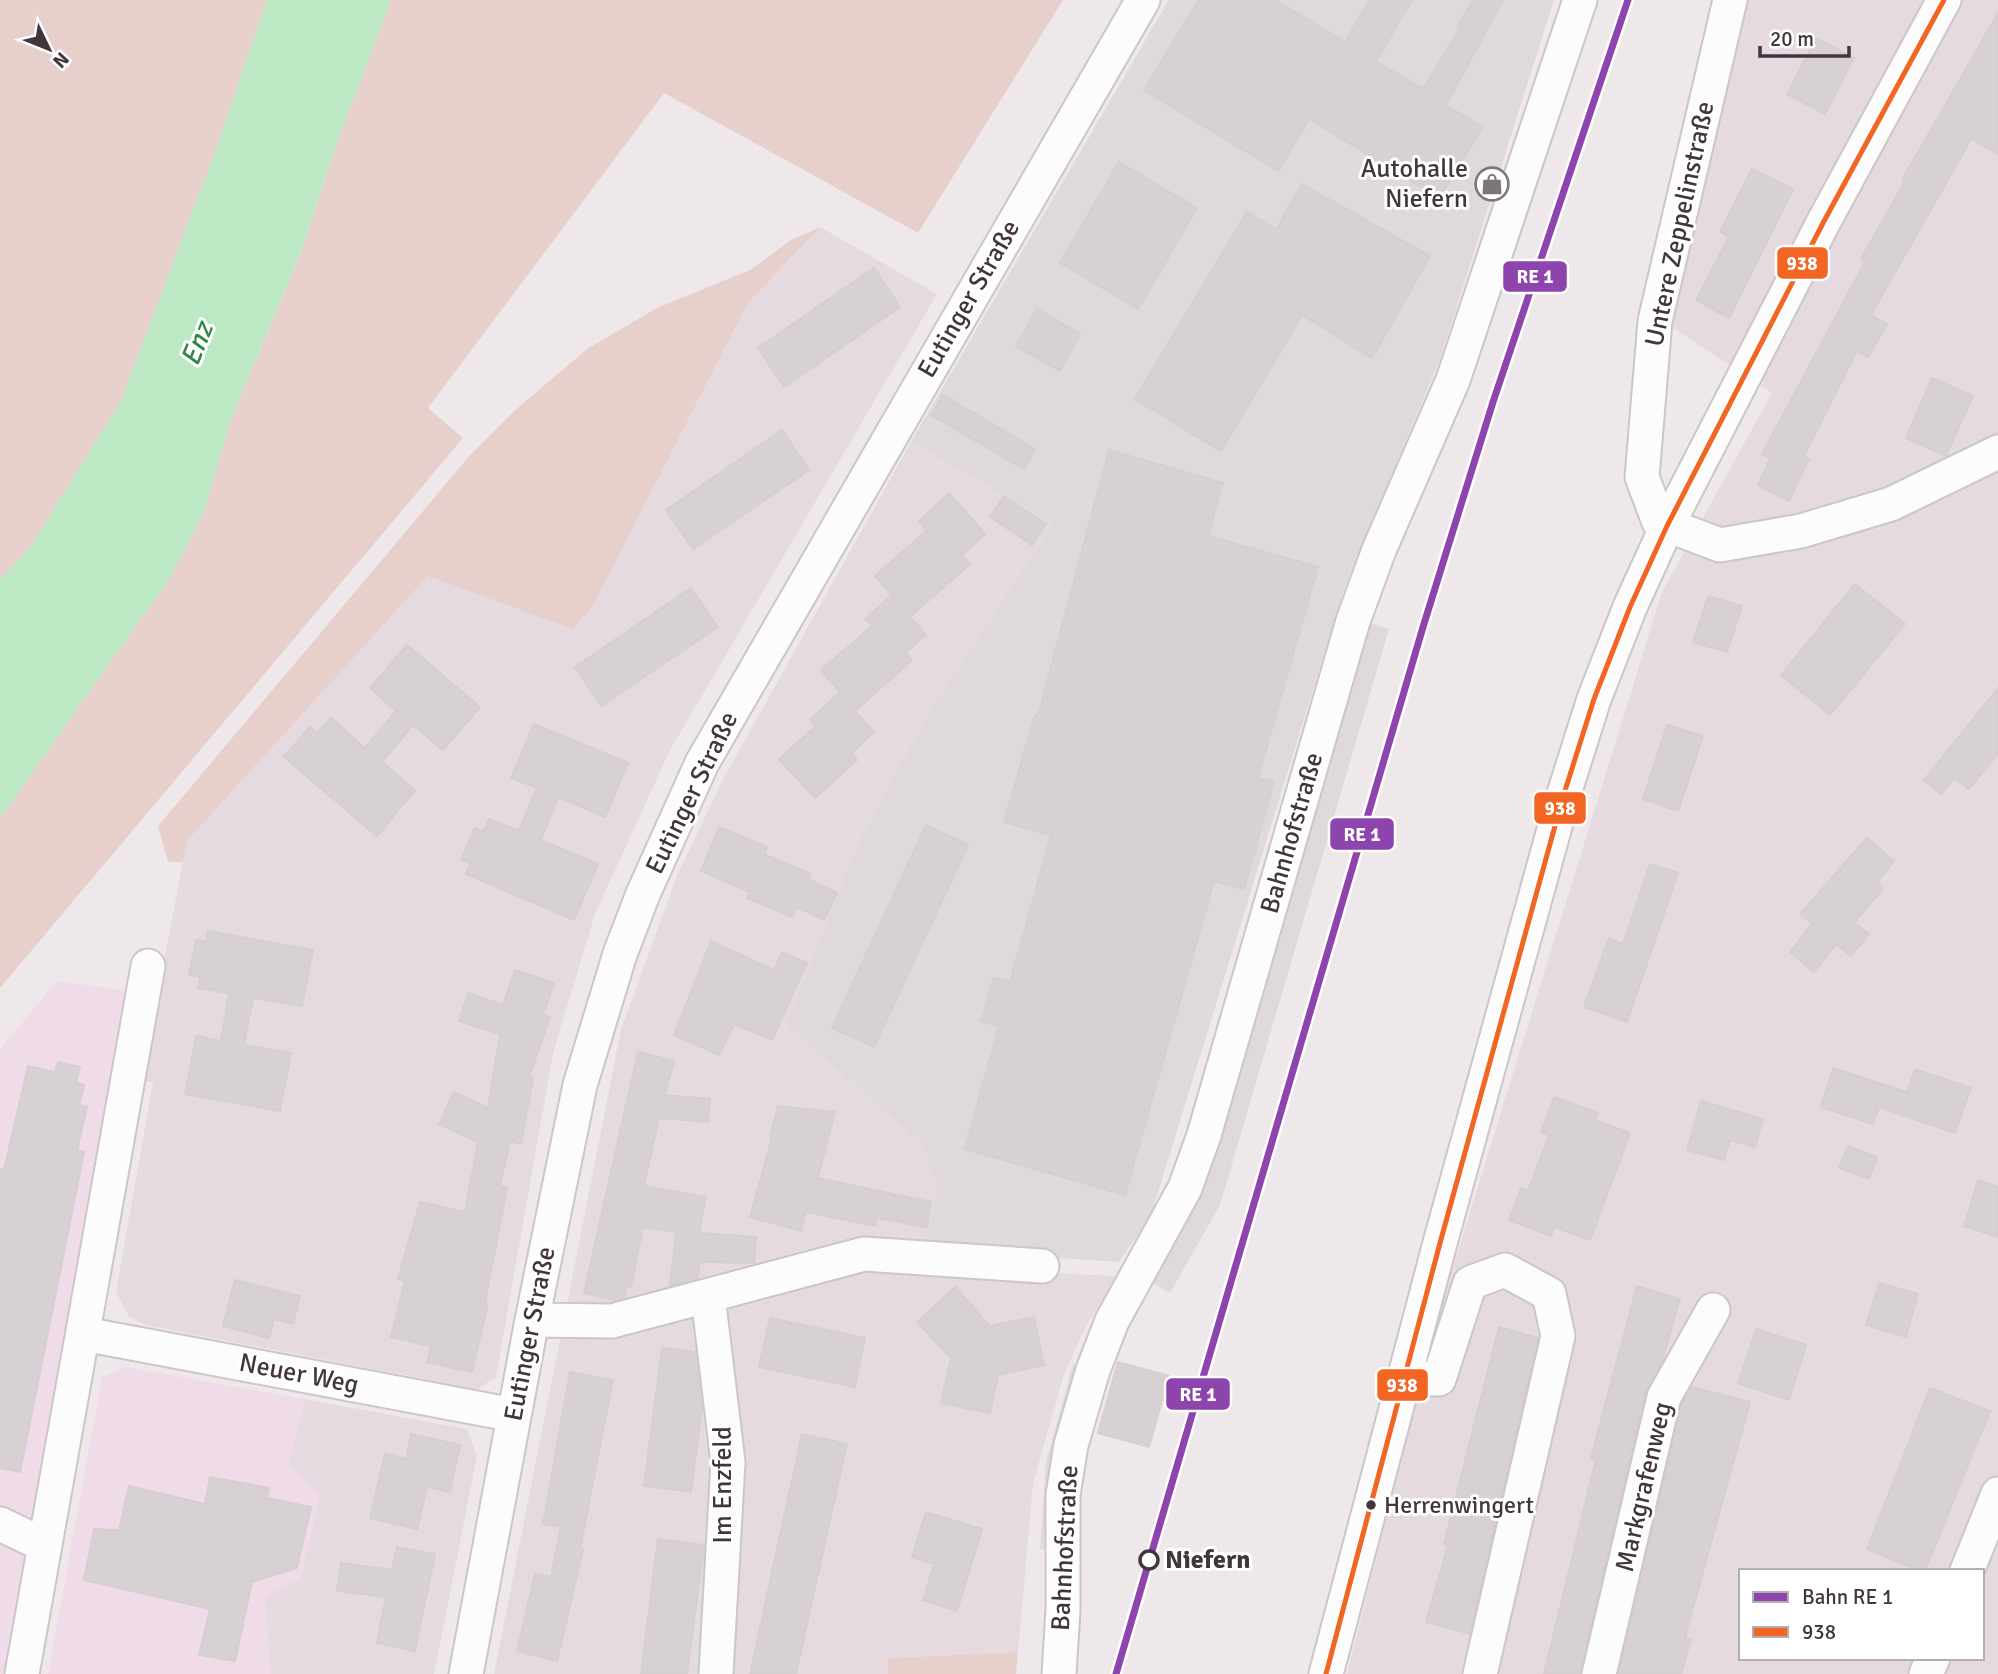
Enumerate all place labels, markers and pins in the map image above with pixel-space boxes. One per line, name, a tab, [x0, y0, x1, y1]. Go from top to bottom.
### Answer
place label: Autohalle Niefern	[1361, 153, 1468, 215]
shop icon: Autohalle Niefern	[1473, 165, 1511, 203]
place label: Herrenwingert	[1384, 1490, 1534, 1520]
marker: Herrenwingert	[1364, 1498, 1378, 1512]
place label: Niefern	[1165, 1544, 1250, 1576]
marker: Niefern	[1139, 1550, 1159, 1570]

